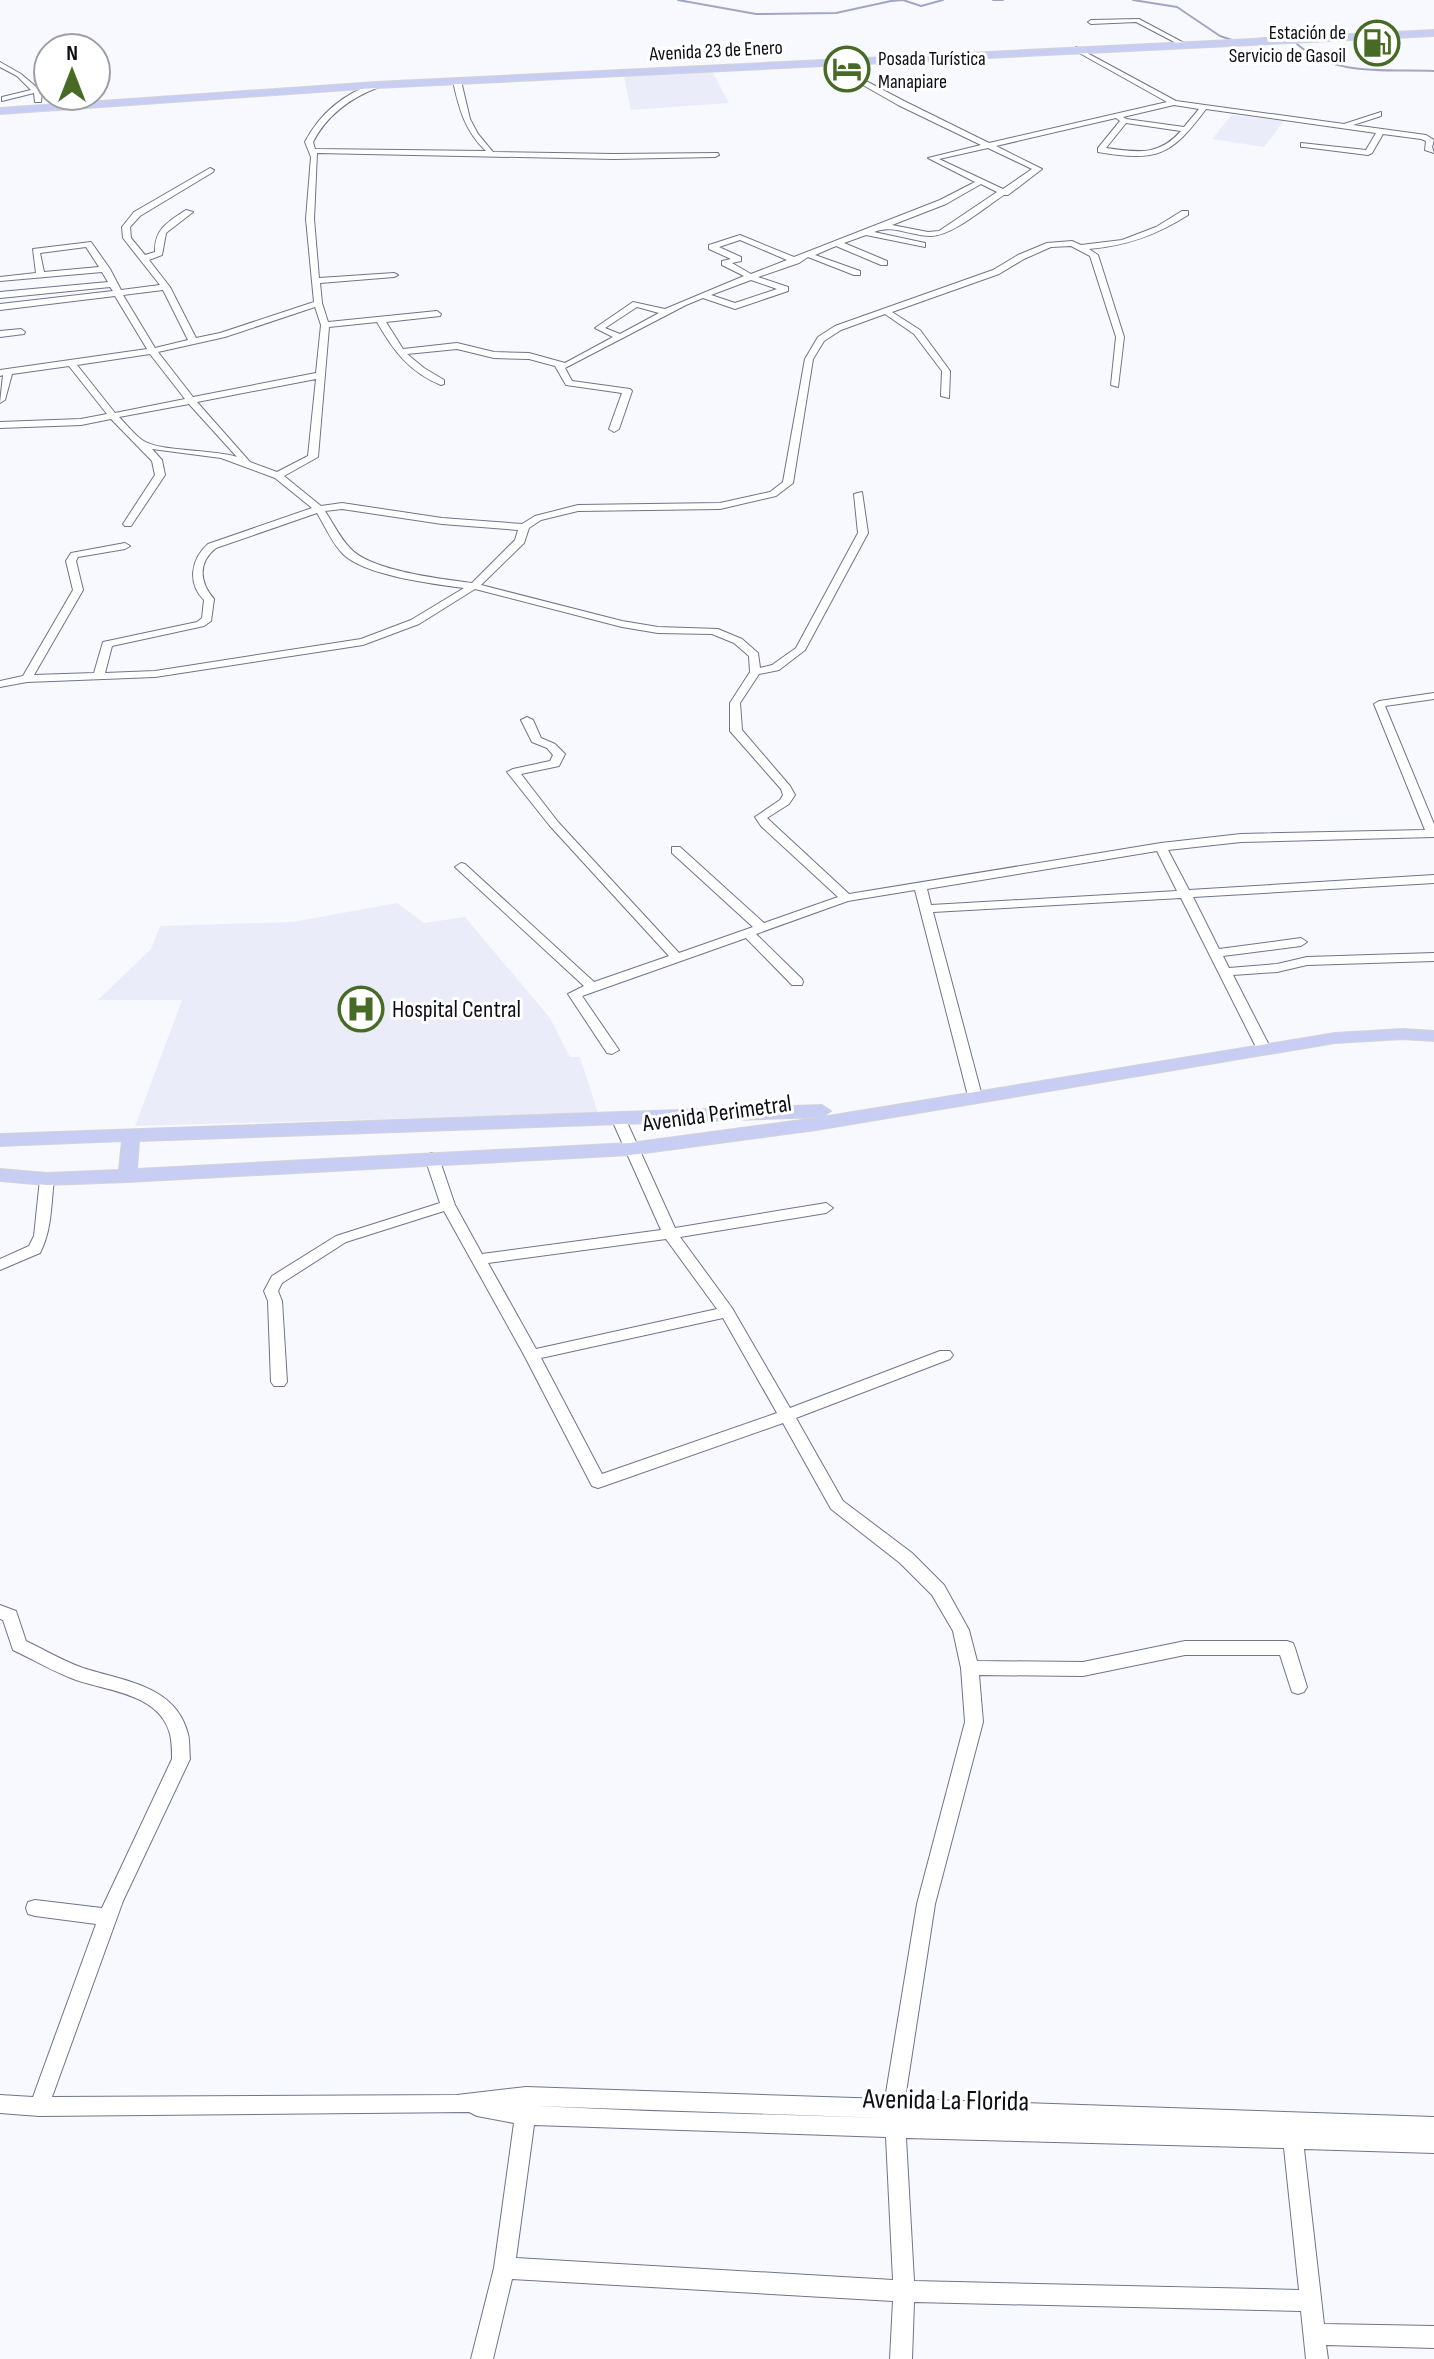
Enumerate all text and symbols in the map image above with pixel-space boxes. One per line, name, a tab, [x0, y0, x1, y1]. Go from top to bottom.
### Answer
fuel station icon: Estación de Servicio de Gasoil	[1353, 19, 1401, 67]
place label: Estación de Servicio de Gasoil	[1229, 21, 1346, 68]
north arrow	[32, 32, 112, 112]
street label: Avenida 23 de Enero	[648, 36, 783, 67]
text: N	[66, 40, 78, 67]
hotel icon: Posada Turística Manapiare	[823, 45, 871, 93]
place label: Posada Turística Manapiare	[878, 47, 986, 94]
hospital icon: Hospital Central	[337, 985, 385, 1033]
place label: Hospital Central	[392, 995, 521, 1024]
street label: Avenida Perimetral	[640, 1089, 793, 1138]
street label: Avenida La Florida	[862, 2083, 1029, 2118]

